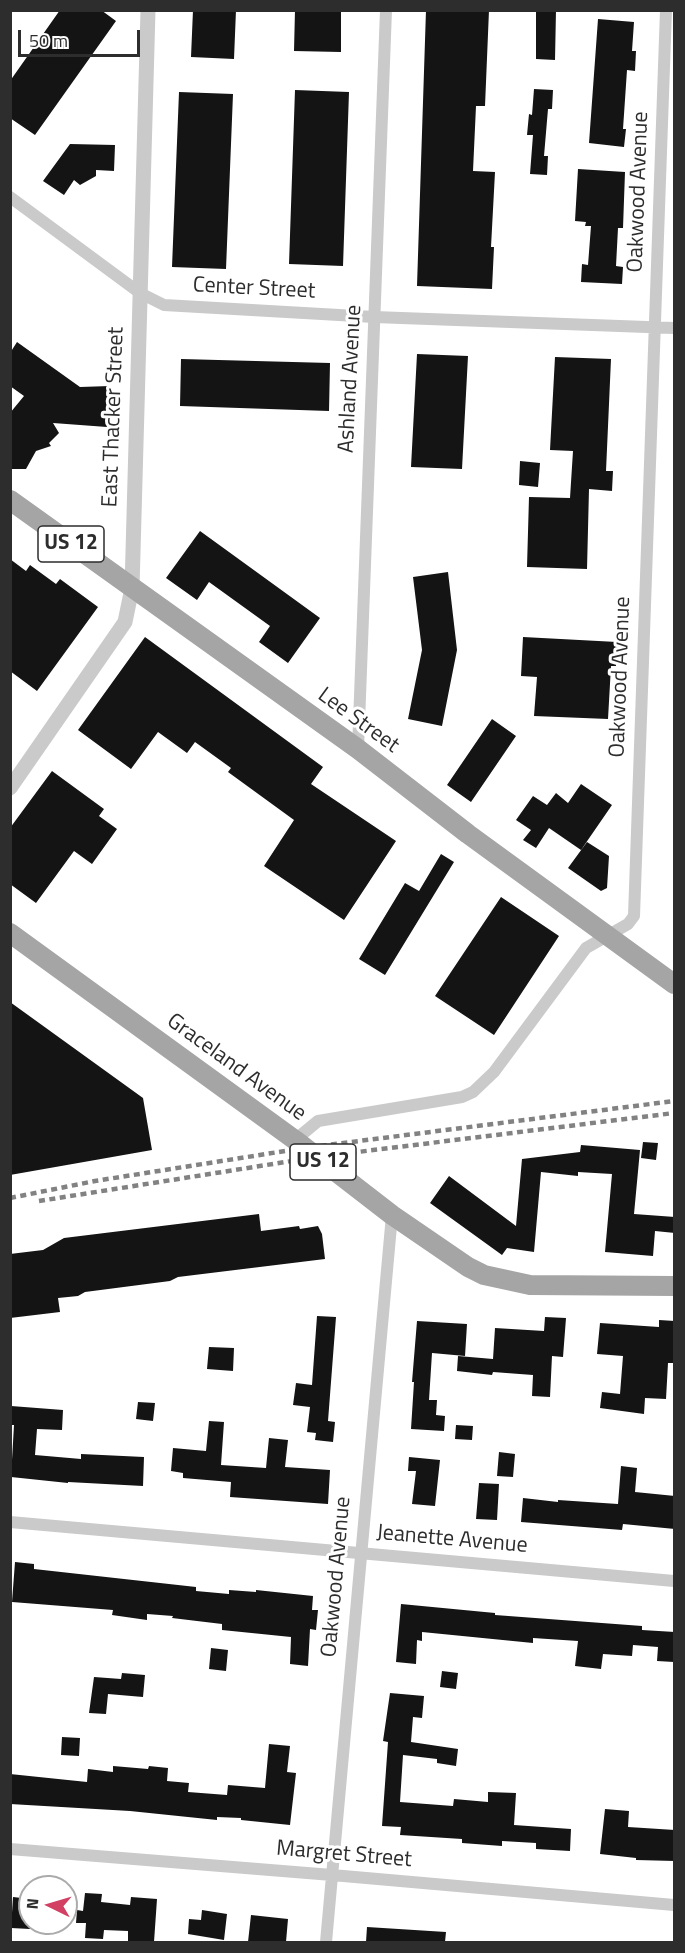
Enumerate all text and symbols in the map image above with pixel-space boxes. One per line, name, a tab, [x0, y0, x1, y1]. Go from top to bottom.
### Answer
scale bar	[21, 18, 142, 56]
text: 50 m	[29, 27, 68, 54]
street label: Oakwood Avenue	[623, 111, 655, 273]
street label: Center Street	[192, 273, 316, 305]
street label: Ashland Avenue	[334, 304, 368, 454]
street label: East Thacker Street	[98, 326, 130, 508]
road number: US 12	[38, 526, 104, 562]
street label: Oakwood Avenue	[605, 596, 637, 758]
street label: Lee Street	[312, 683, 404, 759]
street label: Graceland Avenue	[161, 1009, 311, 1127]
road number: US 12	[290, 1144, 356, 1180]
street label: Oakwood Avenue	[317, 1496, 357, 1658]
street label: Jeanette Avenue	[375, 1520, 529, 1560]
street label: Margret Street	[275, 1836, 413, 1874]
north arrow	[18, 1875, 78, 1935]
text: N	[20, 1897, 44, 1910]

